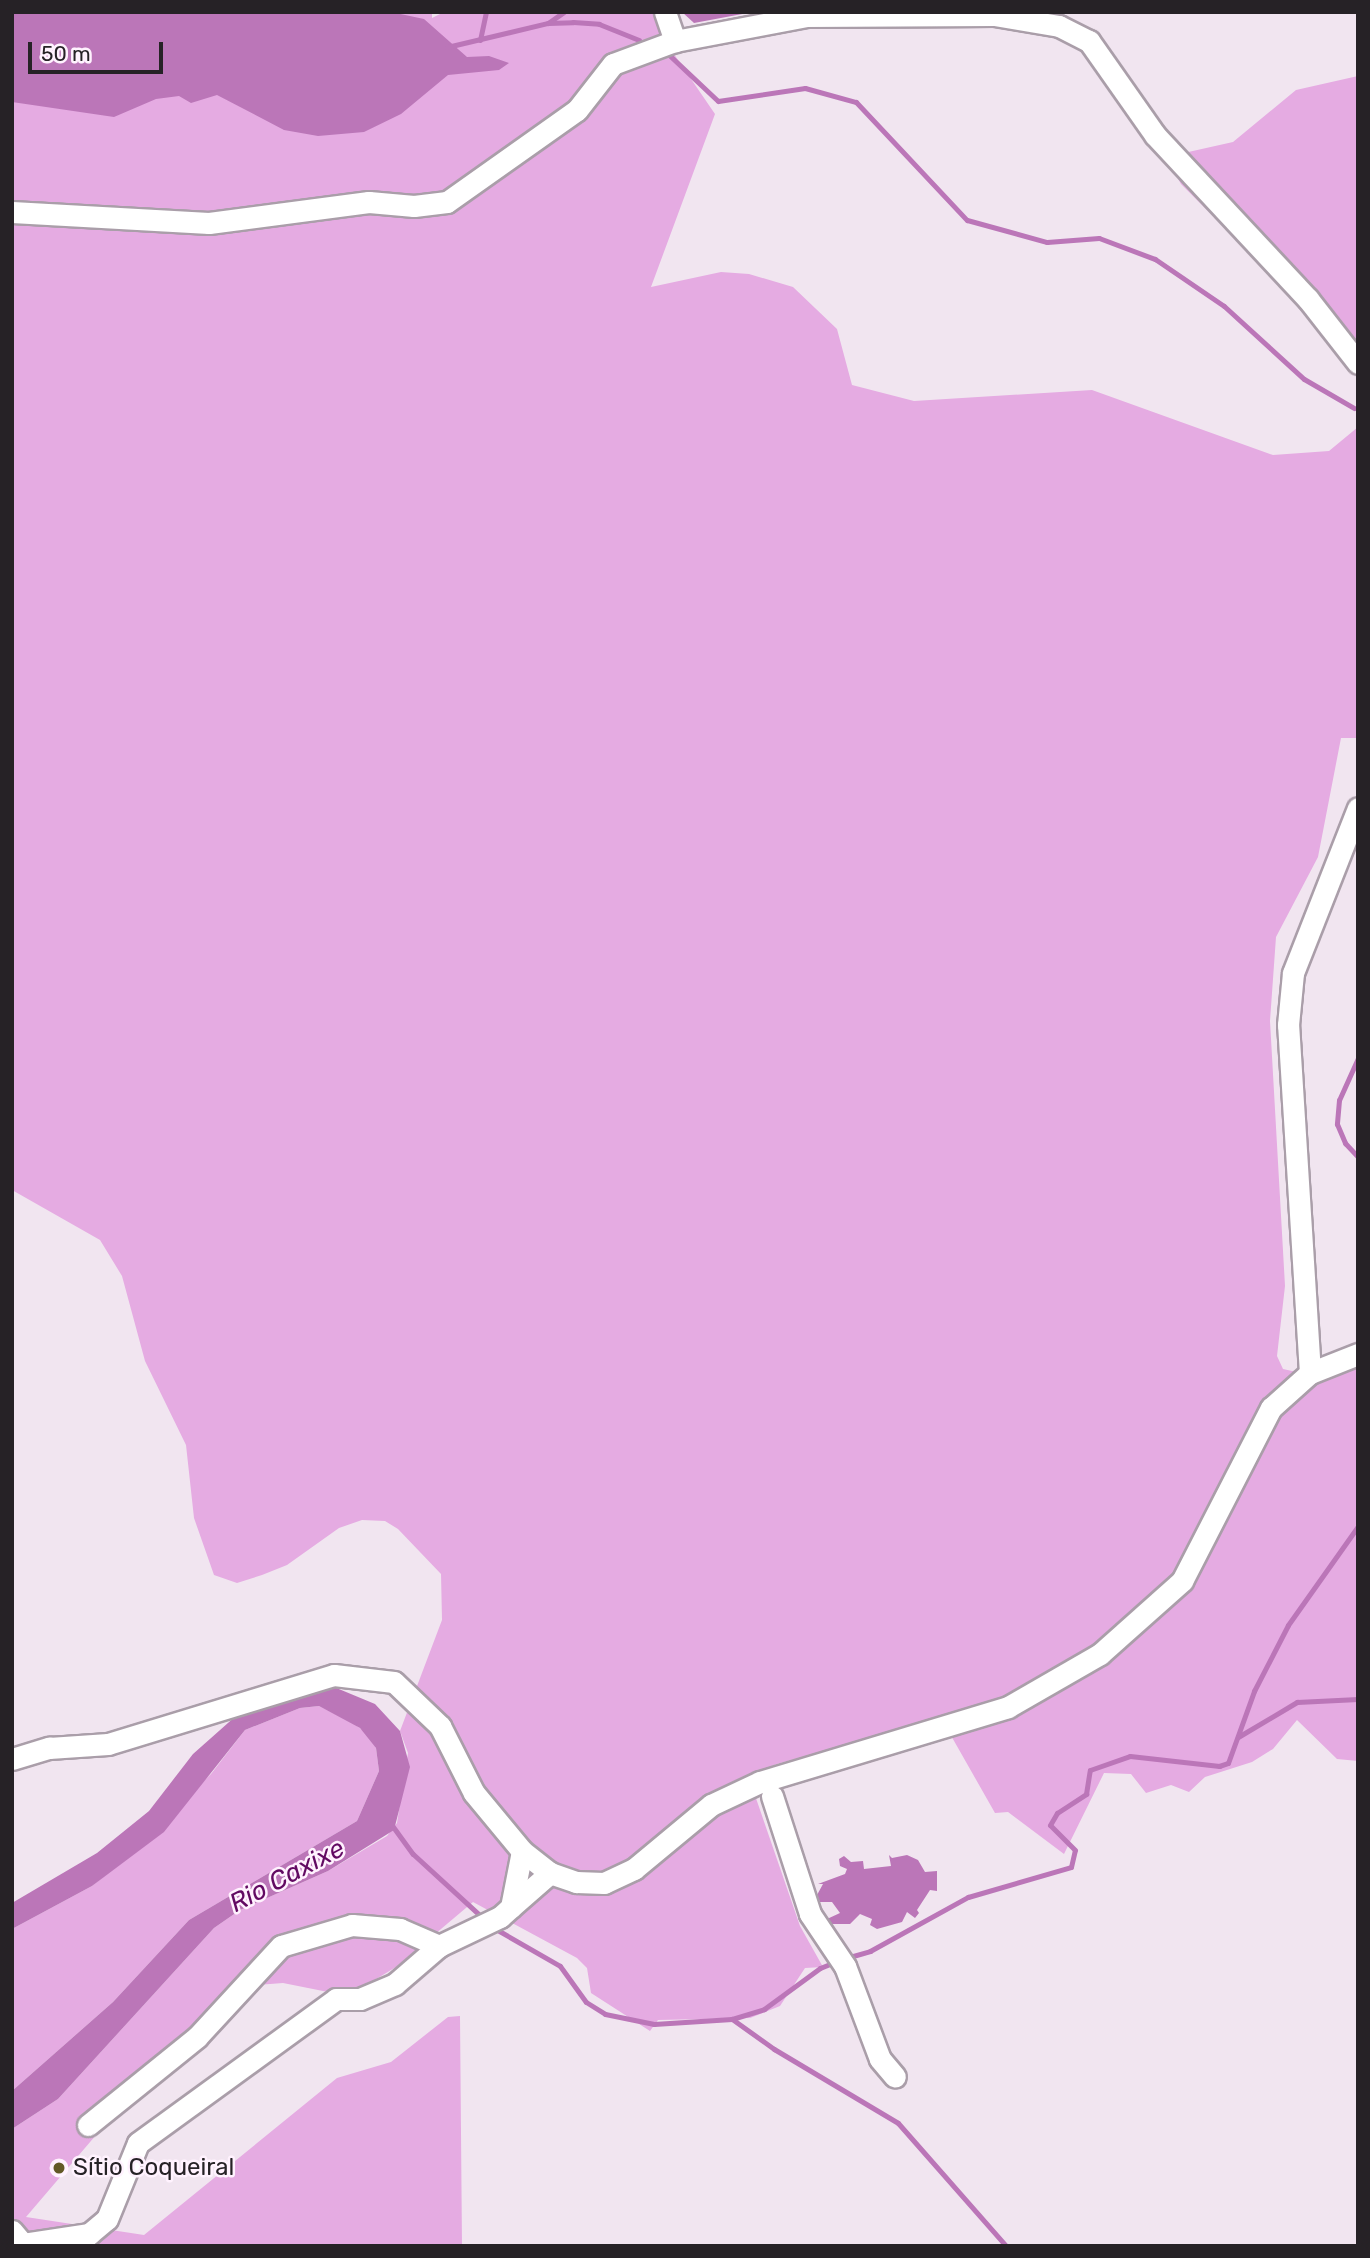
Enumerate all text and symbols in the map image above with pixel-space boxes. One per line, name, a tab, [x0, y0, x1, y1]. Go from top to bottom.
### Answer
scale bar	[32, 28, 166, 72]
text: 50 m	[41, 41, 91, 66]
water label: Rio Caxixe	[224, 1833, 350, 1919]
place label: Sítio Coqueiral	[73, 2154, 234, 2182]
marker: Sítio Coqueiral	[51, 2160, 67, 2176]

